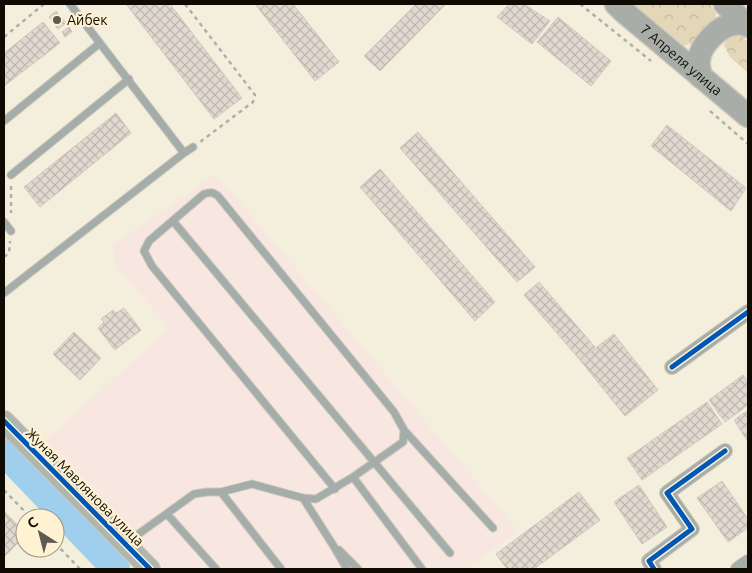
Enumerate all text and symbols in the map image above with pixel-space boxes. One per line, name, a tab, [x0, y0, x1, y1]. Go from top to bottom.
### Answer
place label: Айбек	[67, 12, 108, 28]
marker: Айбек	[51, 14, 63, 26]
street label: 7 Апреля улица	[637, 21, 725, 99]
street label: Жуная Мавлянова улица	[23, 425, 147, 549]
north arrow	[15, 508, 65, 558]
text: С	[24, 513, 41, 532]

